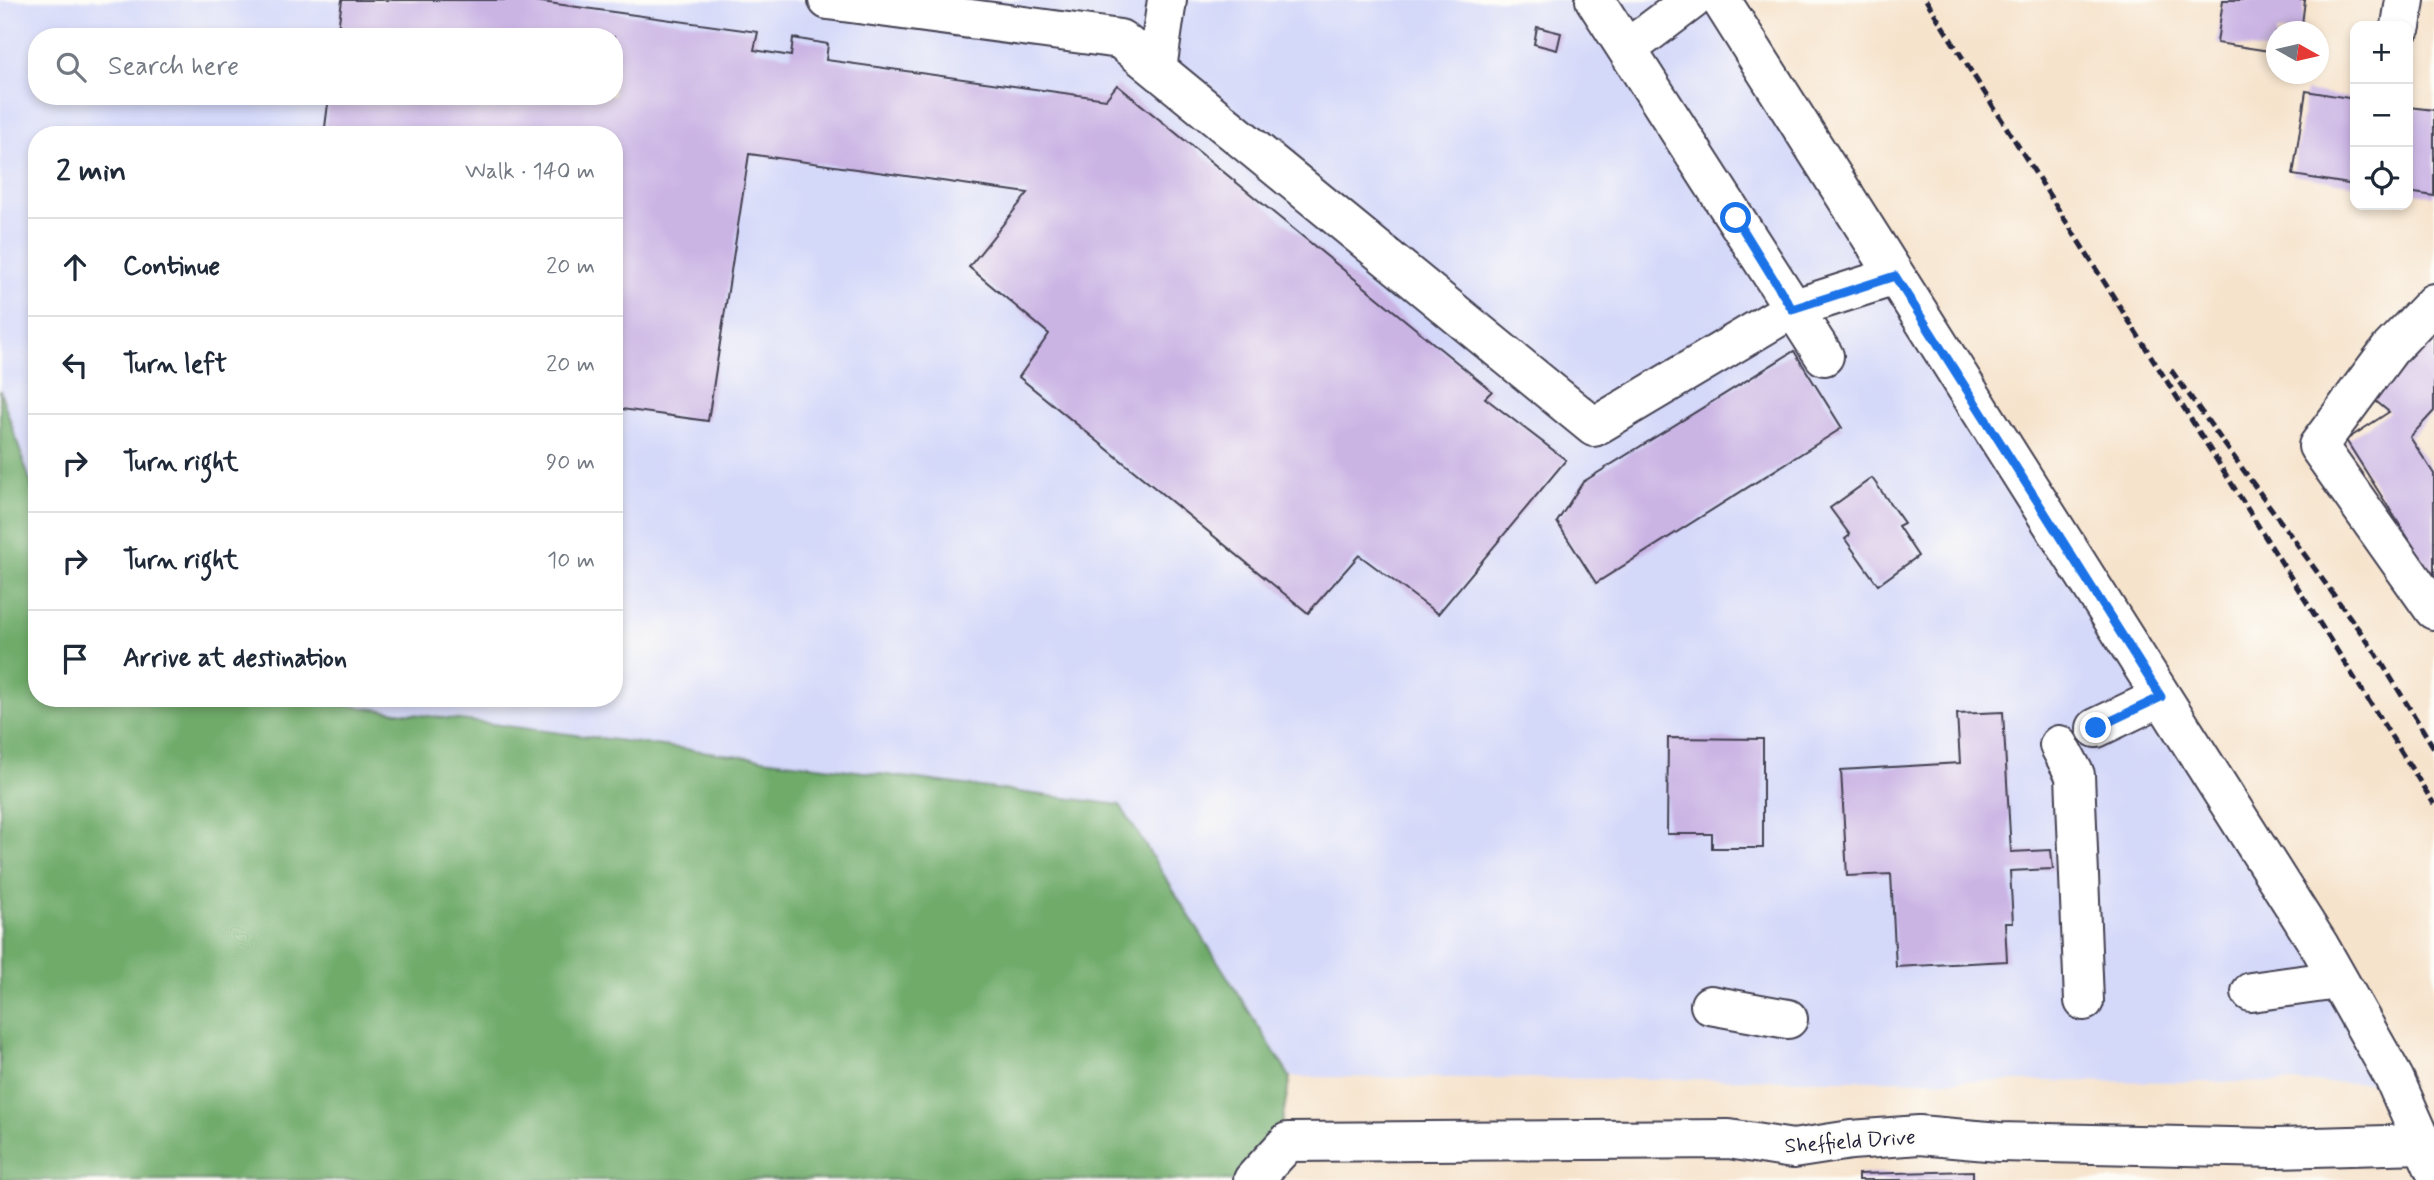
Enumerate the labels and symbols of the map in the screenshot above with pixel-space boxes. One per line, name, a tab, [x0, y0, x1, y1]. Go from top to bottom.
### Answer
north arrow	[2266, 21, 2329, 84]
route start	[1720, 202, 1751, 233]
route end	[2080, 712, 2111, 743]
street label: Sheffield Drive	[1784, 1123, 1916, 1161]

